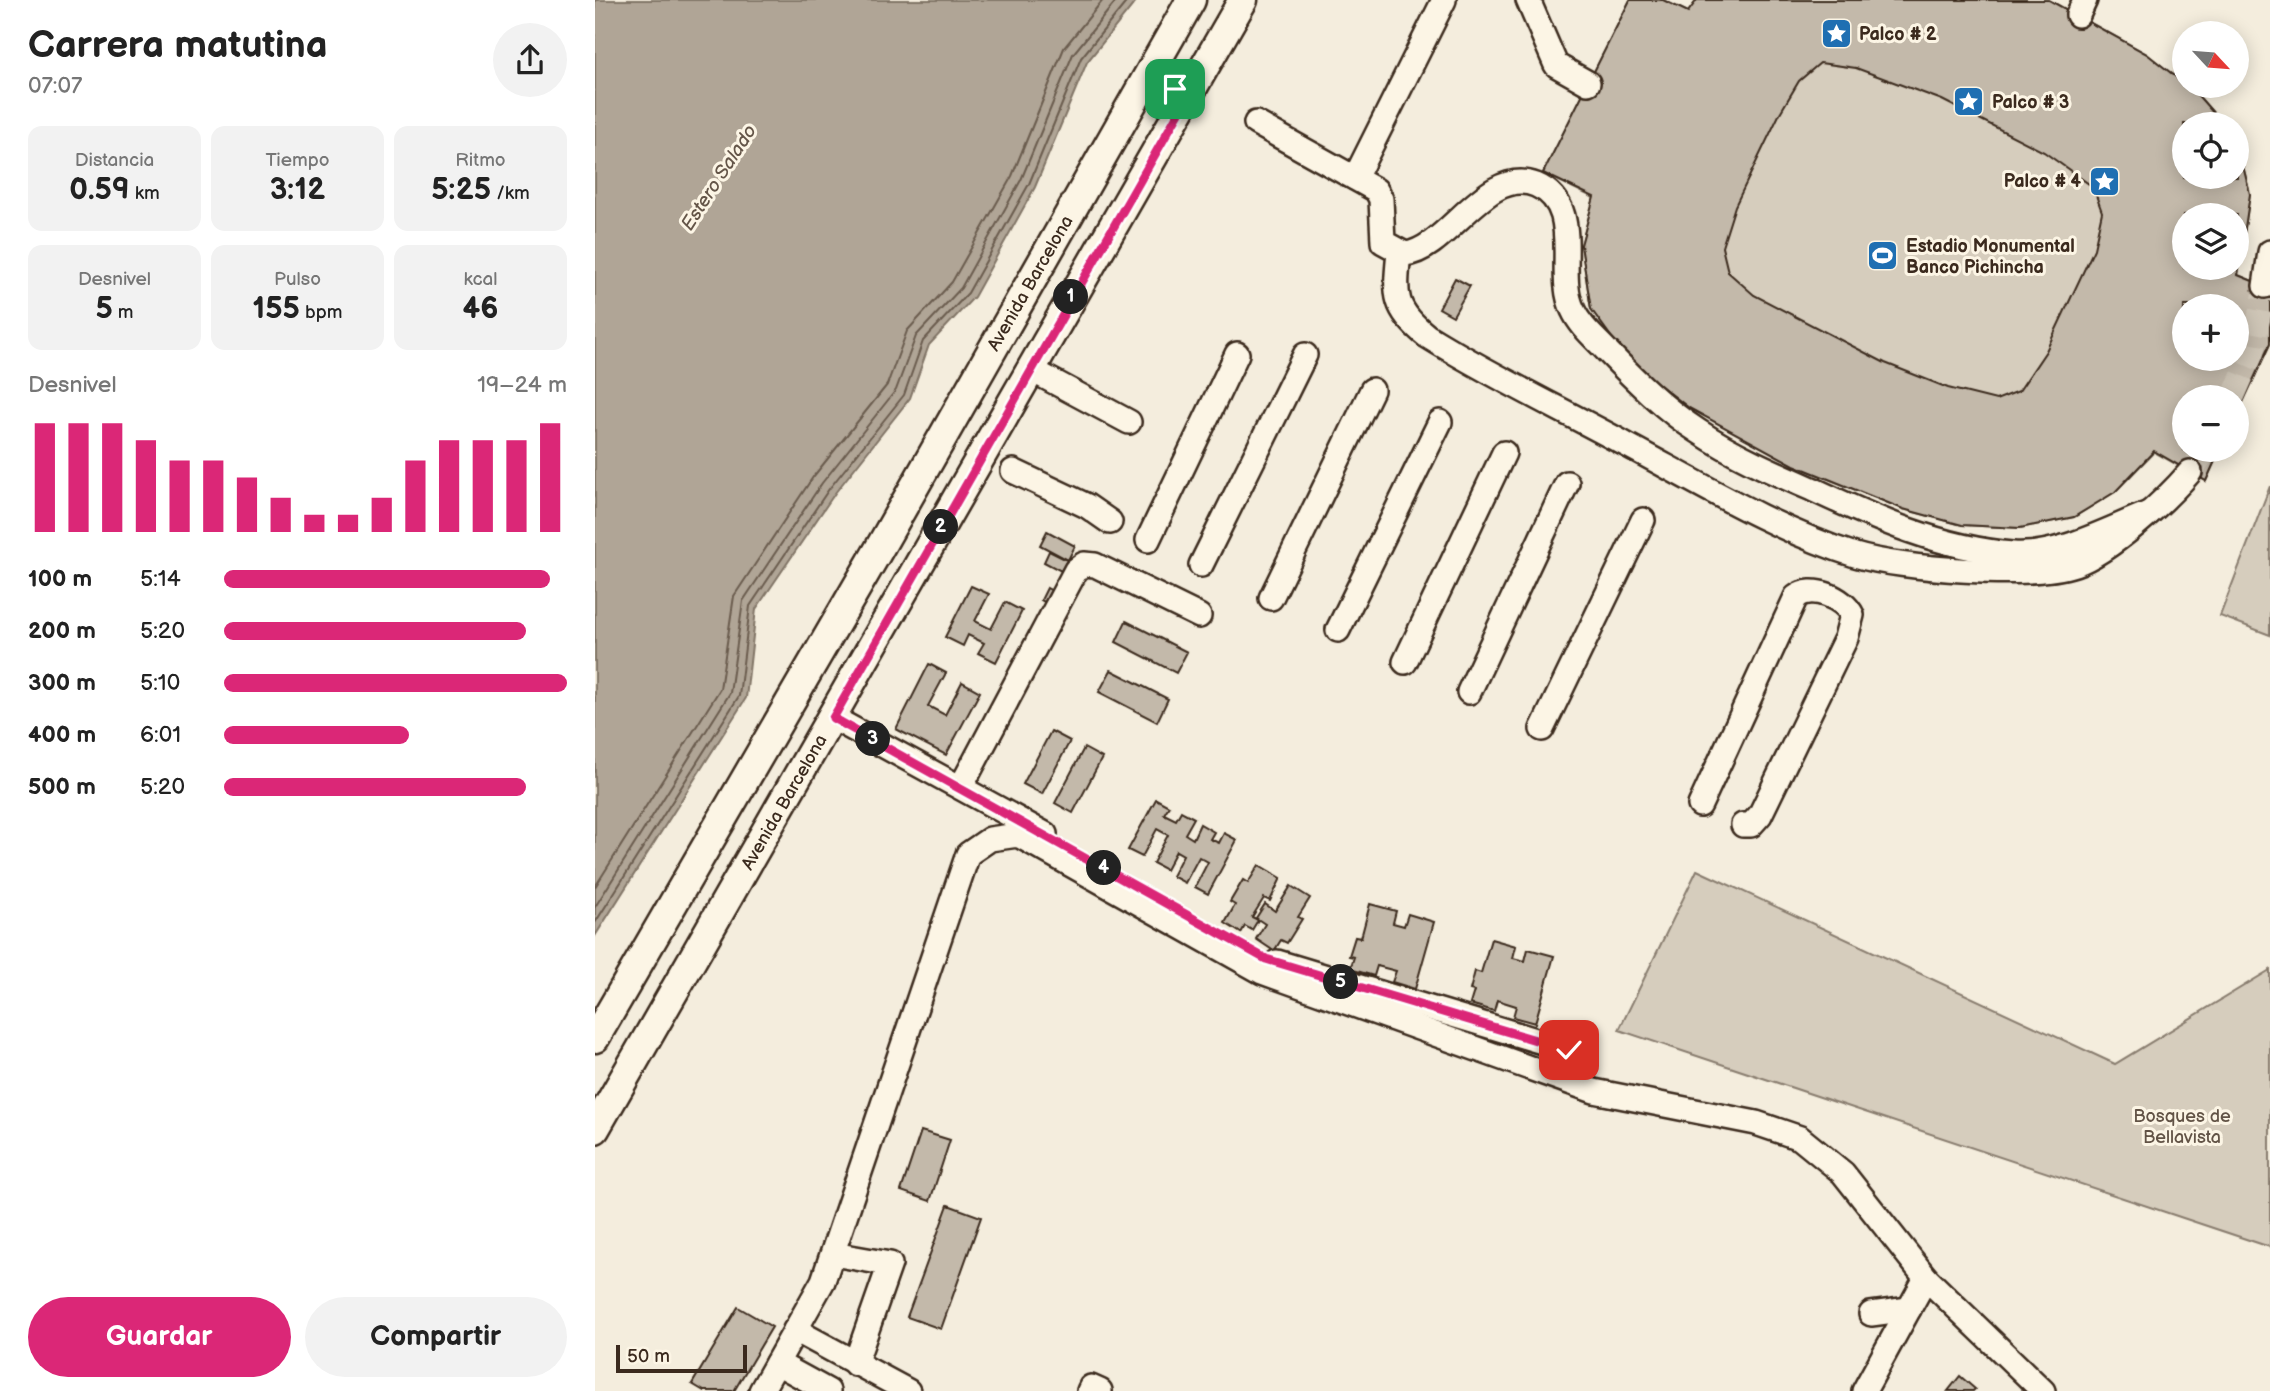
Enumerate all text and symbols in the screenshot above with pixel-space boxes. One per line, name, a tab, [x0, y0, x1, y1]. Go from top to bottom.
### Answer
place icon: Palco # 2	[1819, 17, 1853, 51]
north arrow	[2172, 21, 2249, 98]
map controls	[2172, 21, 2249, 462]
text: Carrera matutina	[28, 23, 328, 68]
button: share	[493, 23, 567, 97]
place label: Palco # 2	[1859, 24, 1937, 45]
pin	[1145, 59, 1205, 119]
icon: arrive	[1156, 70, 1194, 108]
text: 07:07	[28, 72, 82, 100]
place icon: Palco # 3	[1952, 85, 1986, 119]
place label: Palco # 3	[1992, 92, 2069, 113]
button: locate	[2172, 112, 2249, 189]
water label: Estero Salado	[677, 121, 762, 235]
text: Distancia	[75, 149, 154, 172]
text: Tiempo	[266, 149, 329, 172]
text: Ritmo	[455, 149, 506, 172]
place icon: Palco # 4	[2087, 164, 2121, 198]
place label: Palco # 4	[2004, 171, 2081, 192]
text: 0.59	[69, 172, 130, 208]
text: 3:12	[270, 172, 325, 208]
text: 5:25	[431, 172, 491, 208]
text: km	[130, 182, 160, 205]
text: /km	[491, 182, 530, 205]
button: layers	[2172, 203, 2249, 280]
street label: Avenida Barcelona	[983, 212, 1078, 355]
place label: Estadio Monumental Banco Pichincha	[1906, 236, 2075, 278]
sports icon: Estadio Monumental Banco Pichincha	[1866, 239, 1900, 273]
text: Desnivel	[78, 268, 151, 291]
text: Pulso	[274, 268, 321, 291]
text: kcal	[463, 268, 498, 291]
pin: 1	[1053, 280, 1089, 314]
text: 1	[1067, 285, 1075, 308]
text: 5	[95, 291, 113, 327]
text: 155	[253, 291, 300, 327]
text: 46	[463, 291, 498, 327]
button: +	[2172, 294, 2249, 371]
text: m	[113, 301, 134, 324]
text: bpm	[300, 301, 342, 324]
text: Desnivel	[28, 371, 117, 399]
text: 19–24 m	[477, 371, 567, 399]
button: −	[2172, 385, 2249, 462]
pin: 2	[923, 510, 959, 544]
text: 2	[935, 515, 946, 538]
text: 100 m	[28, 565, 92, 593]
text: 5:14	[140, 565, 181, 593]
text: 200 m	[28, 617, 96, 645]
text: 5:20	[140, 617, 185, 645]
text: 300 m	[28, 669, 96, 697]
text: 5:10	[140, 669, 180, 697]
text: 400 m	[28, 721, 96, 749]
text: 6:01	[140, 721, 181, 749]
pin: 3	[855, 722, 891, 756]
text: 3	[867, 727, 878, 750]
street label: Avenida Barcelona	[737, 731, 832, 874]
text: 500 m	[28, 773, 96, 801]
text: 5:20	[140, 773, 185, 801]
pin: 4	[1086, 850, 1121, 886]
text: 4	[1098, 856, 1109, 879]
pin: 5	[1323, 964, 1359, 1000]
text: 5	[1335, 970, 1346, 993]
pin	[1539, 1020, 1599, 1080]
icon: check	[1550, 1031, 1588, 1069]
park label: Bosques de Bellavista	[2133, 1106, 2231, 1148]
button: Guardar	[28, 1297, 291, 1377]
button: Compartir	[305, 1297, 567, 1377]
scale bar	[616, 1342, 747, 1374]
text: 50 m	[627, 1345, 670, 1368]

